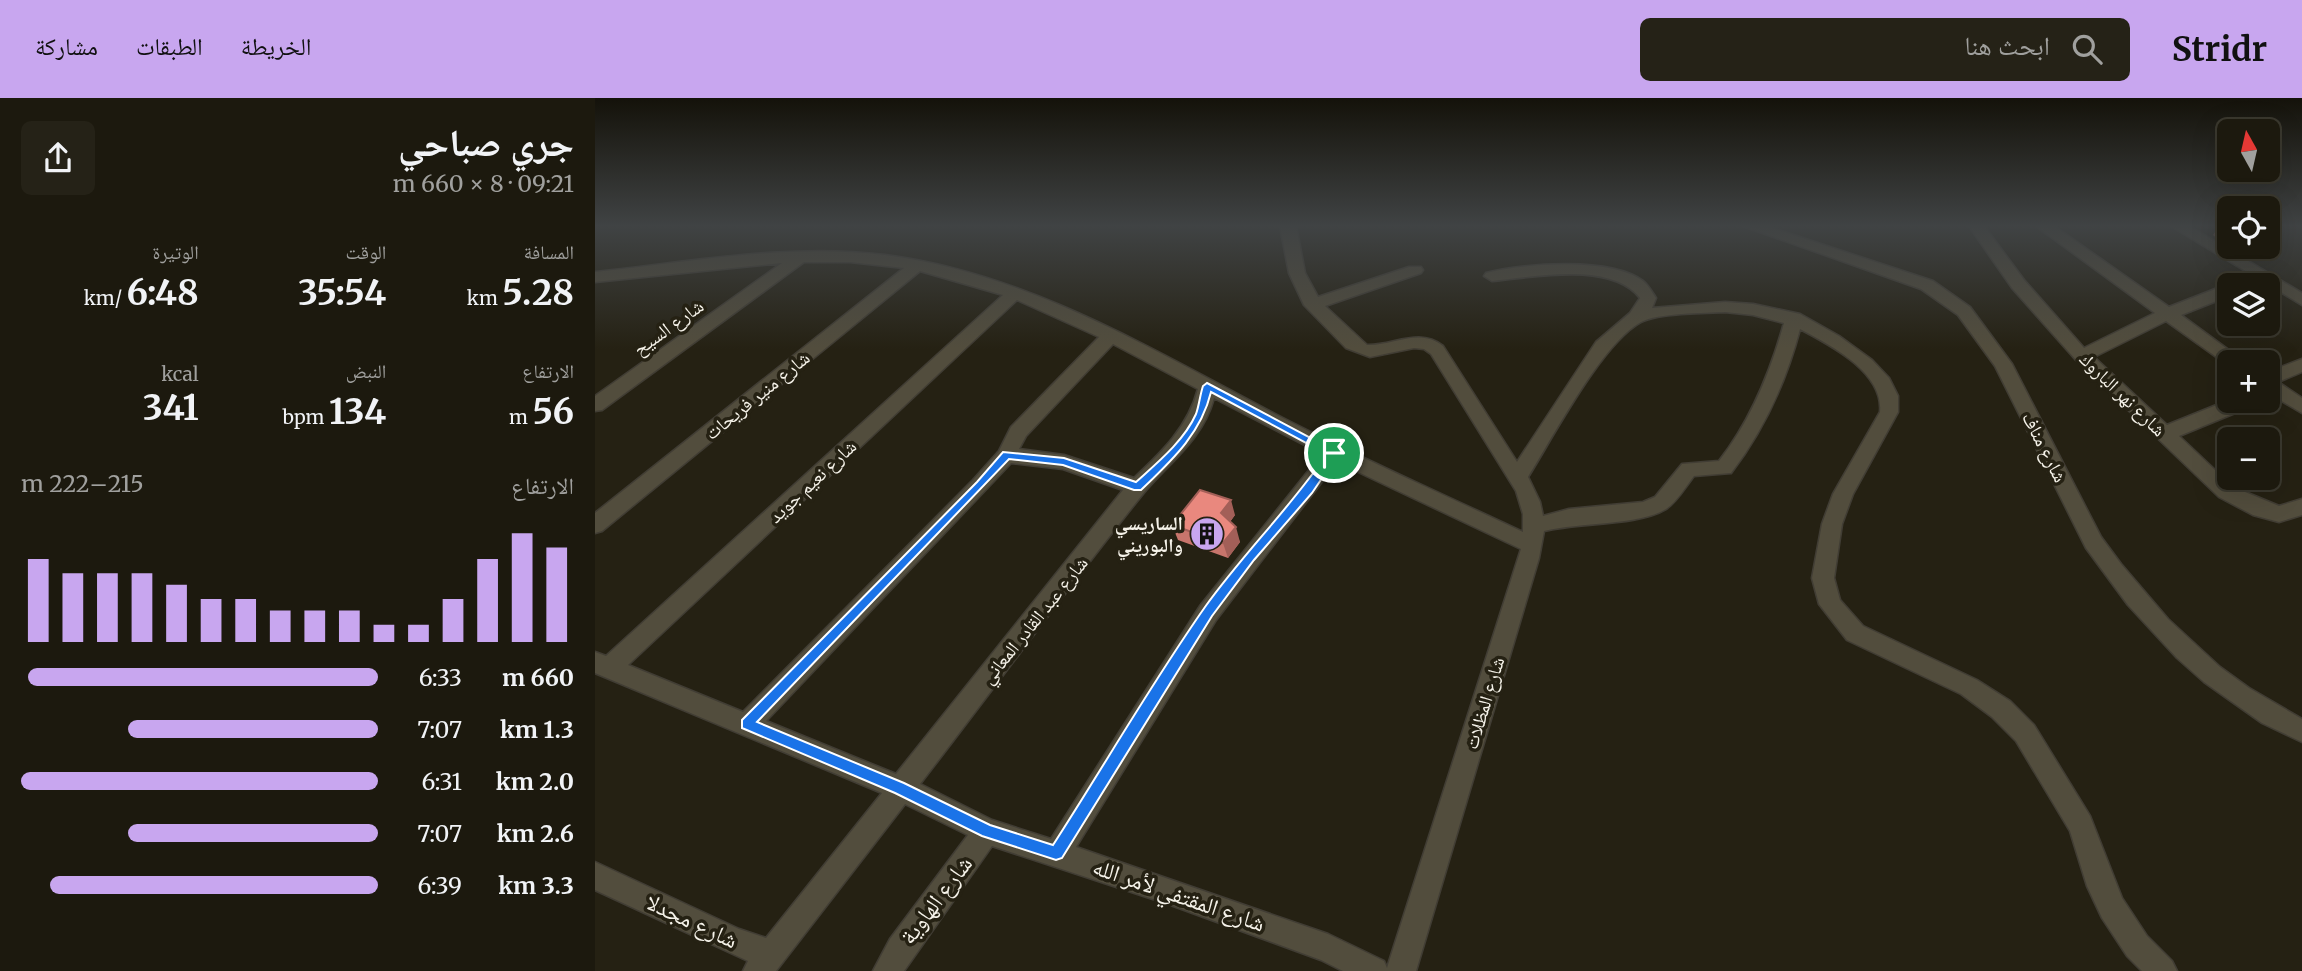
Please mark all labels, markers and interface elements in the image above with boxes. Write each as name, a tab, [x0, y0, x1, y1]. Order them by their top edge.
search box	[1640, 18, 2130, 81]
text: ابحث هنا	[1964, 29, 2050, 62]
text: Stridr	[2172, 29, 2267, 70]
icon: search	[2068, 30, 2106, 68]
text: مشاركة	[35, 31, 98, 62]
text: الطبقات	[136, 31, 203, 62]
text: الخريطة	[241, 31, 311, 62]
text: جري صباحي	[398, 119, 574, 166]
north arrow	[2217, 119, 2280, 182]
map controls	[2217, 119, 2280, 490]
button: share	[21, 121, 95, 195]
text: 09:21 · 8 × 660 m	[393, 169, 574, 198]
button: locate	[2217, 196, 2280, 259]
text: الوتيرة	[152, 240, 199, 264]
text: الوقت	[345, 240, 386, 264]
text: المسافة	[524, 240, 574, 264]
text: 6:48	[127, 271, 199, 315]
text: 35:54	[298, 271, 386, 315]
text: 5.28	[502, 271, 574, 315]
button: layers	[2217, 273, 2280, 336]
text: /km	[84, 286, 127, 310]
text: km	[467, 286, 502, 310]
street label: شارع السيح	[628, 293, 709, 361]
street label: شارع منير فريحات	[700, 345, 814, 445]
street label: شارع نهر الباروك	[2075, 347, 2171, 441]
button: +	[2217, 350, 2280, 413]
text: النبض	[346, 359, 386, 383]
text: الارتفاع	[522, 359, 574, 383]
text: kcal	[161, 362, 199, 386]
text: 341	[143, 386, 199, 430]
text: 134	[329, 390, 386, 434]
text: 56	[532, 390, 574, 434]
text: bpm	[283, 405, 329, 429]
text: m	[509, 405, 532, 429]
street label: شارع مناف	[2017, 408, 2073, 486]
pin	[1304, 423, 1364, 483]
button: −	[2217, 427, 2280, 490]
street label: شارع نعيم جويد	[763, 434, 862, 529]
icon: arrive	[1315, 434, 1353, 472]
text: 215–222 m	[21, 469, 144, 498]
text: الارتفاع	[511, 471, 574, 500]
place label: الساريسي والبوريني	[1115, 511, 1183, 561]
building icon: الساريسي والبوريني	[1188, 515, 1226, 553]
street label: شارع عبد القادر المعاني	[975, 551, 1096, 691]
street label: شارع المظلات	[1459, 654, 1509, 752]
text: 6:33	[419, 663, 462, 692]
text: 660 m	[502, 663, 574, 692]
text: 7:07	[417, 715, 462, 744]
text: 1.3 km	[500, 715, 574, 744]
text: 6:31	[421, 767, 462, 796]
text: 2.0 km	[496, 767, 574, 796]
text: 7:07	[417, 819, 462, 848]
text: 2.6 km	[497, 819, 574, 848]
street label: شارع الهاوية	[893, 850, 979, 950]
street label: شارع المقتفي لأمر الله	[1088, 852, 1269, 942]
text: 6:39	[418, 871, 462, 900]
text: 3.3 km	[498, 871, 574, 900]
street label: شارع مجدلا	[641, 887, 743, 955]

